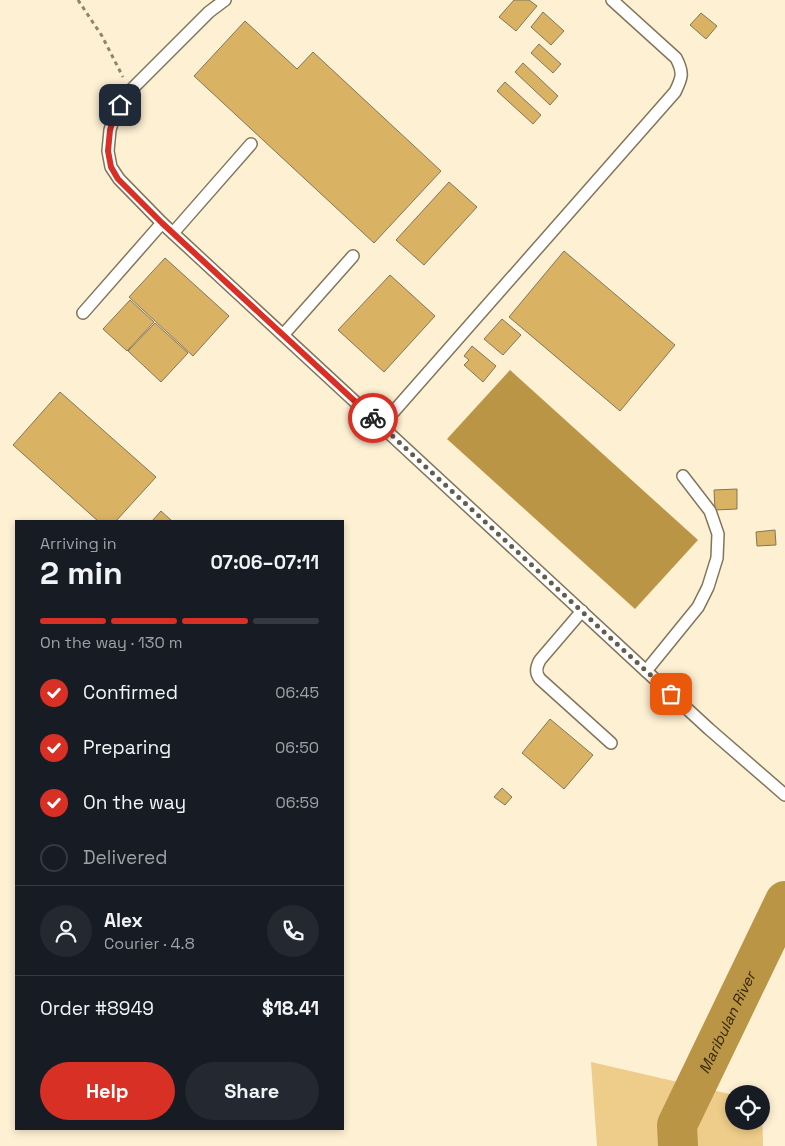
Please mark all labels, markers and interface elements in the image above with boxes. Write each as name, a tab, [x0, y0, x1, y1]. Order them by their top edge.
pin	[99, 84, 141, 126]
icon: home	[106, 91, 134, 119]
courier	[348, 393, 398, 443]
icon: bike	[359, 404, 387, 432]
text: Arriving in	[40, 533, 117, 554]
text: 07:06–07:11	[210, 550, 319, 575]
text: 2 min	[40, 553, 123, 593]
text: On the way · 130 m	[40, 632, 183, 653]
pin	[650, 673, 692, 715]
icon: check	[40, 679, 68, 707]
text: Confirmed	[83, 680, 178, 705]
icon: bag	[657, 680, 685, 708]
text: 06:45	[275, 682, 319, 703]
icon: check	[40, 734, 68, 762]
text: Preparing	[83, 735, 171, 760]
text: 06:50	[275, 737, 319, 758]
icon: check	[40, 789, 68, 817]
text: On the way	[83, 790, 186, 815]
text: 06:59	[276, 792, 319, 813]
text: Delivered	[83, 845, 168, 870]
button: person	[40, 905, 92, 957]
button: phone	[267, 905, 319, 957]
text: Alex	[104, 908, 143, 933]
text: Courier · 4.8	[104, 933, 195, 954]
water label: Maribulan River	[694, 967, 760, 1076]
text: Order #8949	[40, 996, 154, 1021]
text: $18.41	[262, 996, 319, 1021]
button: Help	[40, 1062, 175, 1120]
button: Share	[185, 1062, 319, 1120]
map controls	[725, 1085, 770, 1130]
button: locate	[725, 1085, 770, 1130]

